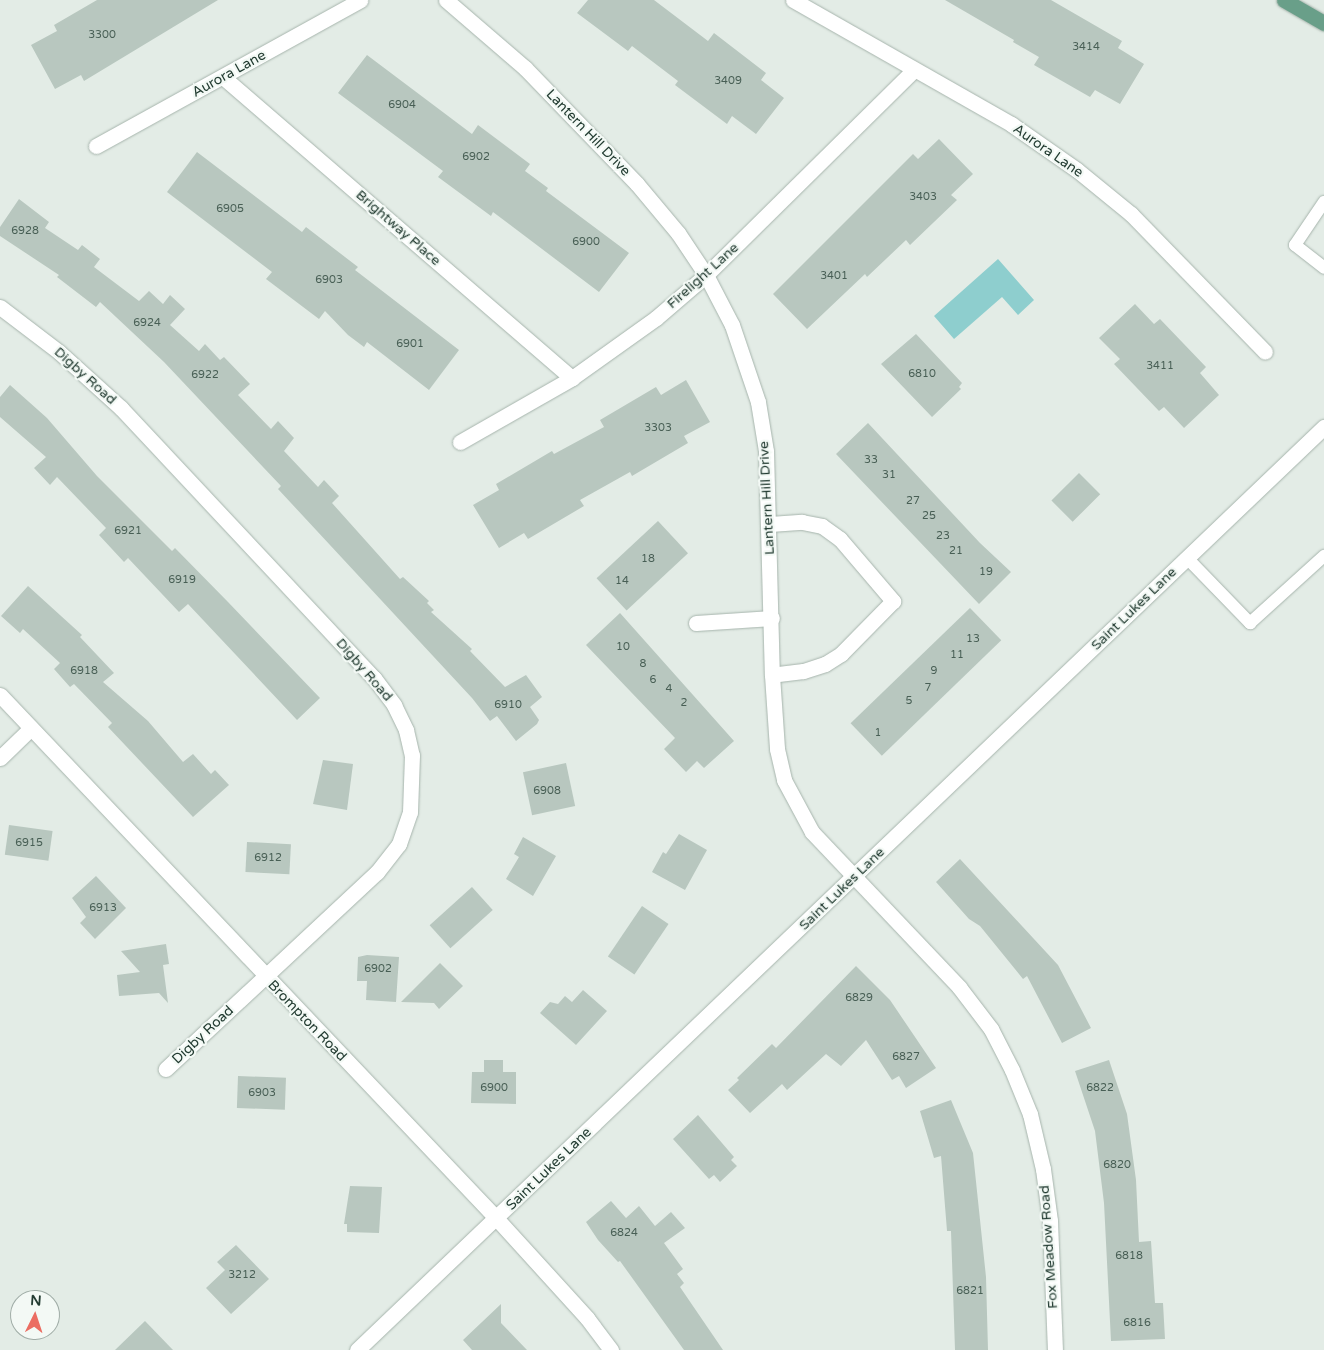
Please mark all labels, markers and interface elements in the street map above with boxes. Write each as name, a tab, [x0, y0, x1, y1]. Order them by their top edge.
house number: 3300	[88, 28, 116, 42]
house number: 3414	[1072, 40, 1100, 54]
street label: Aurora Lane	[189, 47, 269, 101]
house number: 3409	[714, 74, 742, 88]
street label: Lantern Hill Drive	[542, 86, 634, 180]
house number: 6904	[388, 98, 416, 112]
street label: Aurora Lane	[1010, 121, 1086, 181]
house number: 6902	[462, 150, 490, 164]
street label: Brightway Place	[352, 187, 444, 269]
house number: 3403	[909, 190, 937, 204]
house number: 6905	[216, 202, 244, 216]
house number: 6928	[11, 224, 39, 238]
house number: 6900	[572, 235, 600, 249]
street label: Firelight Lane	[664, 239, 742, 313]
house number: 3401	[820, 269, 848, 283]
house number: 6903	[315, 273, 343, 287]
house number: 6924	[133, 316, 161, 330]
house number: 6901	[396, 337, 424, 351]
street label: Digby Road	[50, 344, 120, 408]
house number: 3411	[1146, 359, 1174, 373]
house number: 6810	[908, 367, 936, 381]
house number: 6922	[191, 368, 219, 382]
house number: 3303	[644, 421, 672, 435]
street label: Lantern Hill Drive	[756, 441, 778, 555]
house number: 33	[864, 453, 878, 467]
house number: 31	[882, 468, 896, 482]
house number: 27	[906, 494, 920, 508]
house number: 25	[922, 509, 936, 523]
house number: 6921	[114, 524, 142, 538]
house number: 23	[936, 529, 950, 543]
house number: 21	[949, 544, 963, 558]
house number: 18	[641, 552, 655, 566]
street label: Saint Lukes Lane	[1088, 564, 1180, 654]
house number: 19	[979, 565, 993, 579]
house number: 6919	[168, 573, 196, 587]
house number: 14	[615, 574, 629, 588]
house number: 13	[966, 632, 980, 646]
street label: Digby Road	[332, 635, 396, 705]
house number: 10	[616, 640, 630, 654]
house number: 11	[950, 648, 964, 662]
house number: 8	[640, 657, 646, 671]
house number: 6918	[70, 664, 98, 678]
house number: 9	[931, 664, 937, 678]
house number: 6	[650, 673, 656, 687]
house number: 7	[925, 681, 931, 695]
house number: 4	[666, 682, 672, 696]
house number: 5	[906, 694, 912, 708]
house number: 2	[681, 696, 687, 710]
house number: 6910	[494, 698, 522, 712]
house number: 1	[875, 726, 881, 740]
house number: 6908	[533, 784, 561, 798]
house number: 6915	[15, 836, 43, 850]
street label: Saint Lukes Lane	[796, 844, 888, 934]
house number: 6912	[254, 851, 282, 865]
house number: 6913	[89, 901, 117, 915]
house number: 6902	[364, 962, 392, 976]
street label: Brompton Road	[264, 977, 350, 1065]
house number: 6829	[845, 991, 873, 1005]
street label: Digby Road	[169, 1002, 237, 1068]
house number: 6827	[892, 1050, 920, 1064]
house number: 6900	[480, 1081, 508, 1095]
house number: 6822	[1086, 1081, 1114, 1095]
house number: 6903	[248, 1086, 276, 1100]
street label: Saint Lukes Lane	[503, 1124, 595, 1214]
house number: 6820	[1103, 1158, 1131, 1172]
street label: Fox Meadow Road	[1036, 1185, 1062, 1309]
house number: 6824	[610, 1226, 638, 1240]
house number: 6818	[1115, 1249, 1143, 1263]
house number: 3212	[228, 1268, 256, 1282]
house number: 6821	[956, 1284, 984, 1298]
north arrow	[10, 1290, 60, 1340]
text: N	[30, 1292, 42, 1309]
house number: 6816	[1123, 1316, 1151, 1330]

